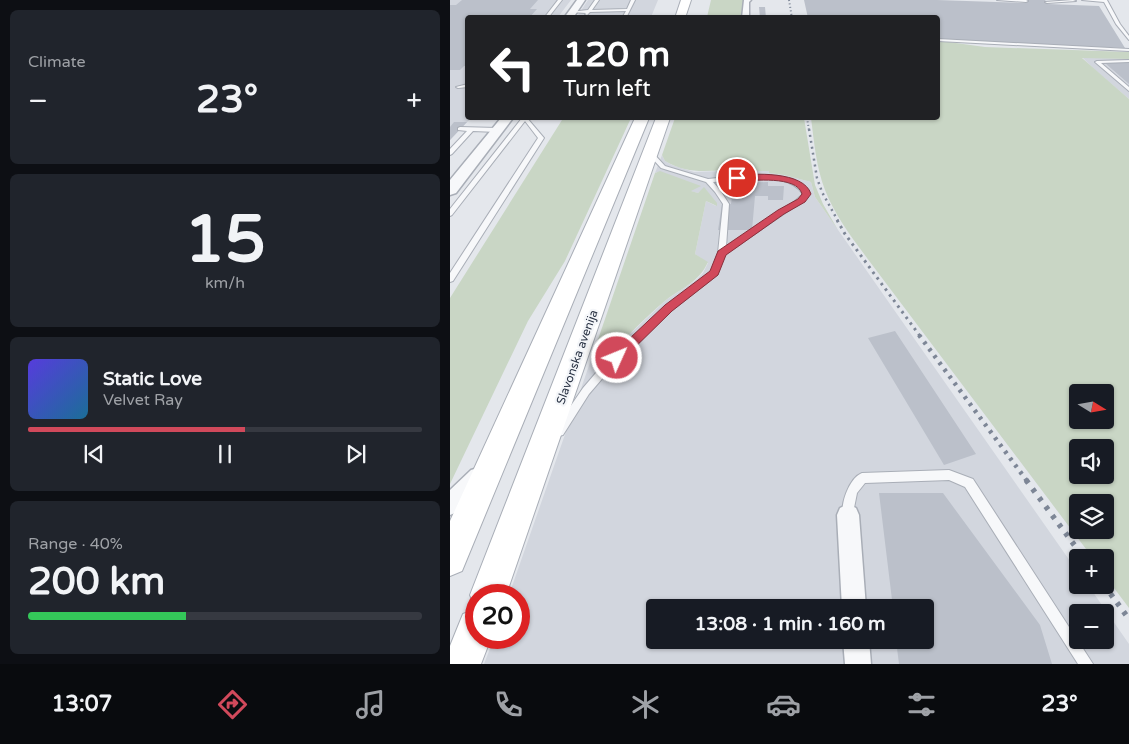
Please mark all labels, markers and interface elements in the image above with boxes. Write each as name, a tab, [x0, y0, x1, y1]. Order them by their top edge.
text: 120 m	[563, 34, 670, 76]
icon: left	[480, 35, 545, 100]
text: Climate	[28, 52, 86, 72]
text: Turn left	[563, 76, 651, 102]
text: 23°	[196, 77, 258, 123]
text: −	[28, 84, 48, 118]
text: +	[406, 84, 422, 118]
pin	[716, 157, 758, 199]
icon: arrive	[723, 164, 751, 192]
text: 15	[184, 201, 266, 280]
text: km/h	[205, 273, 245, 293]
street label: Slavonska avenija	[553, 308, 601, 406]
position arrow	[590, 331, 642, 383]
text: Static Love	[103, 368, 202, 390]
north arrow	[1069, 384, 1114, 429]
map controls	[1069, 384, 1114, 649]
text: Velvet Ray	[103, 390, 183, 410]
button: sound	[1069, 439, 1114, 484]
icon: previous	[80, 440, 108, 468]
icon: pause	[211, 440, 239, 468]
icon: next	[342, 440, 370, 468]
button: layers	[1069, 494, 1114, 539]
text: Range · 40%	[28, 534, 123, 554]
button: +	[1069, 549, 1114, 594]
text: 200 km	[28, 559, 165, 605]
speed limit sign: 20	[465, 584, 530, 649]
button: −	[1069, 604, 1114, 649]
text: 13:08 · 1 min · 160 m	[694, 613, 886, 635]
icon: directions	[215, 687, 250, 722]
icon: music	[353, 687, 388, 722]
icon: phone	[491, 687, 526, 722]
icon: climate	[628, 687, 663, 722]
icon: car	[766, 687, 801, 722]
icon: filters	[904, 687, 939, 722]
text: 13:07	[51, 691, 112, 717]
text: 23°	[1042, 691, 1078, 717]

